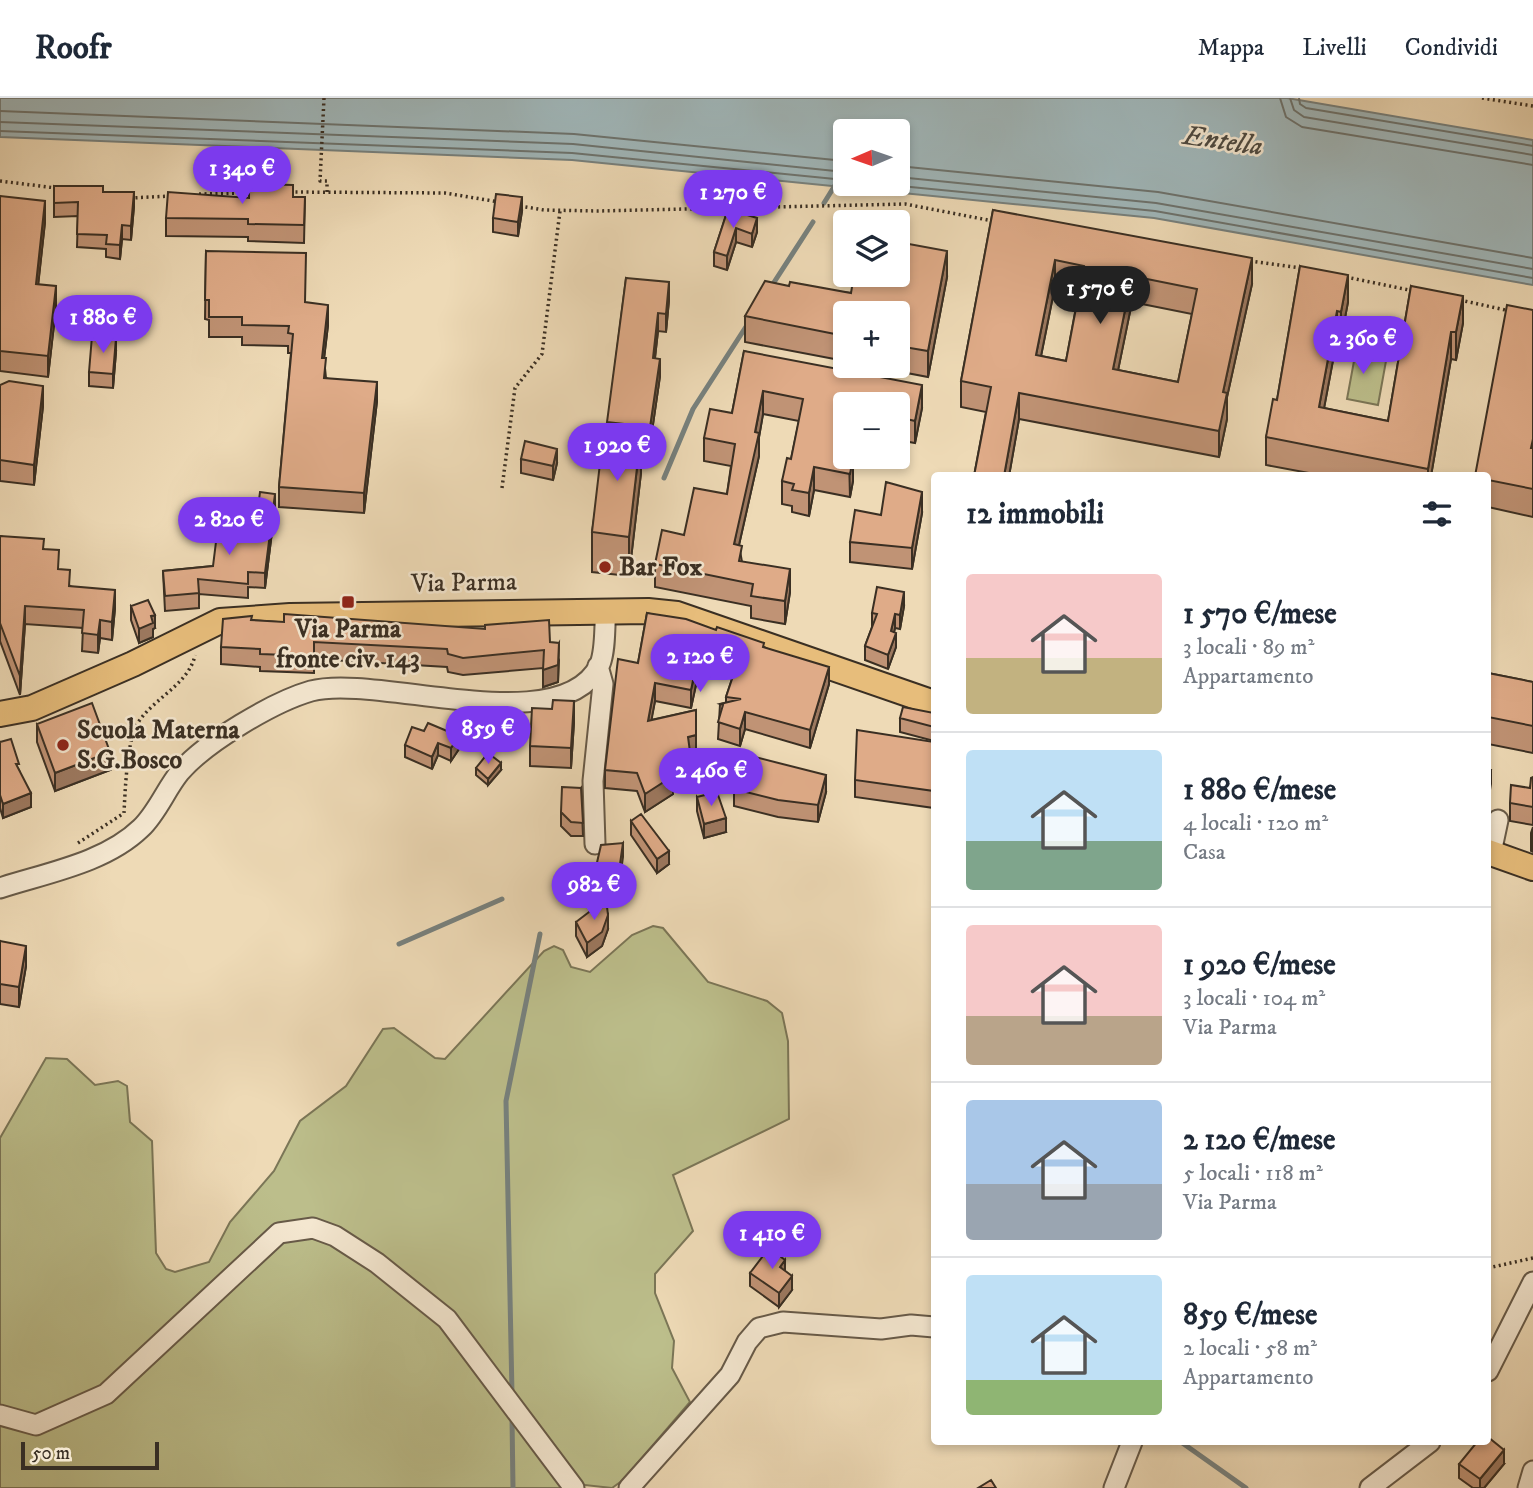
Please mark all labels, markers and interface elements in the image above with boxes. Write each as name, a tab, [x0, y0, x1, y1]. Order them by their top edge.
text: Roofr	[35, 28, 112, 69]
text: Mappa	[1198, 33, 1264, 63]
text: Livelli	[1302, 33, 1367, 63]
text: Condividi	[1405, 33, 1498, 63]
water label: Entella	[1179, 118, 1265, 164]
north arrow	[833, 119, 910, 196]
map controls	[833, 119, 910, 469]
pin: 1 340 €	[177, 146, 307, 206]
text: 1 340 €	[209, 154, 275, 183]
pin: 1 270 €	[668, 170, 798, 230]
text: 1 270 €	[699, 178, 767, 207]
button: layers	[833, 210, 910, 287]
pin: 1 570 €	[1035, 266, 1165, 326]
text: 1 570 €	[1066, 274, 1134, 303]
pin: 1 880 €	[38, 296, 168, 355]
button: +	[833, 301, 910, 378]
text: 1 880 €	[69, 303, 137, 332]
pin: 2 360 €	[1298, 316, 1428, 376]
text: 2 360 €	[1329, 324, 1397, 353]
button: −	[833, 392, 910, 469]
pin: 1 920 €	[552, 424, 682, 483]
text: 1 920 €	[584, 431, 650, 460]
icon: filters	[1418, 495, 1456, 533]
text: 12 immobili	[966, 496, 1104, 533]
pin: 2 820 €	[164, 498, 294, 557]
text: 2 820 €	[194, 505, 264, 534]
place label: Bar Fox	[619, 551, 702, 584]
marker: Bar Fox	[597, 559, 613, 575]
street label: Via Parma	[410, 566, 517, 600]
marker: Via Parma fronte civ. 143	[340, 594, 356, 610]
text: 1 570 €/mese	[1183, 596, 1337, 633]
icon: home	[1022, 602, 1106, 686]
place label: Via Parma fronte civ. 143	[275, 613, 420, 676]
text: 3 locali · 89 m²	[1183, 633, 1314, 662]
pin: 2 120 €	[635, 634, 765, 694]
text: 2 120 €	[667, 642, 733, 671]
text: Appartamento	[1183, 662, 1313, 691]
pin: 859 €	[439, 706, 537, 766]
place label: Scuola Materna S.G.Bosco	[77, 714, 241, 777]
text: 859 €	[462, 714, 514, 743]
marker: Scuola Materna S.G.Bosco	[55, 737, 71, 753]
pin: 2 460 €	[646, 748, 776, 808]
text: 2 460 €	[675, 756, 747, 785]
text: 1 880 €/mese	[1183, 772, 1336, 809]
icon: home	[1022, 778, 1106, 862]
text: 4 locali · 120 m²	[1183, 809, 1328, 838]
text: Casa	[1183, 838, 1226, 867]
pin: 982 €	[545, 862, 643, 922]
text: 982 €	[568, 870, 620, 899]
text: 1 920 €/mese	[1183, 947, 1336, 984]
icon: home	[1022, 953, 1106, 1037]
text: 3 locali · 104 m²	[1183, 984, 1325, 1013]
text: Via Parma	[1183, 1013, 1277, 1042]
text: 2 120 €/mese	[1183, 1122, 1336, 1159]
icon: home	[1022, 1128, 1106, 1212]
text: 5 locali · 118 m²	[1183, 1159, 1323, 1188]
text: Via Parma	[1183, 1188, 1277, 1217]
pin: 1 410 €	[707, 1212, 837, 1271]
text: 1 410 €	[739, 1219, 805, 1248]
text: 859 €/mese	[1183, 1297, 1317, 1334]
icon: home	[1022, 1303, 1106, 1387]
text: 2 locali · 58 m²	[1183, 1334, 1317, 1363]
text: Appartamento	[1183, 1363, 1313, 1392]
scale bar	[21, 1439, 159, 1471]
text: 50 m	[32, 1442, 70, 1465]

